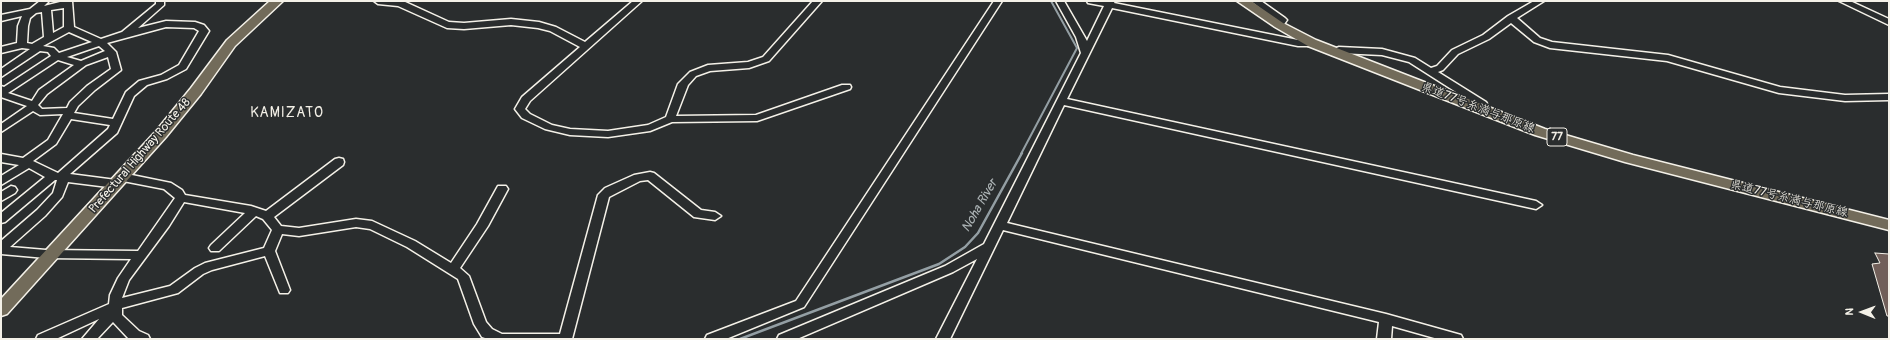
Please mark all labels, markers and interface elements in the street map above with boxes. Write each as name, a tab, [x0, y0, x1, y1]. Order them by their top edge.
street label: 県道77号糸満与那原線	[1419, 80, 1537, 136]
street label: Prefectural Highway Route 48	[86, 96, 194, 216]
district label: KAMIZATO	[250, 105, 324, 121]
road number: 77	[1547, 128, 1567, 146]
water label: Noha River	[959, 177, 1001, 235]
street label: 県道77号糸満与那原線	[1729, 177, 1849, 221]
north arrow	[1842, 292, 1882, 332]
text: N	[1843, 308, 1856, 316]

